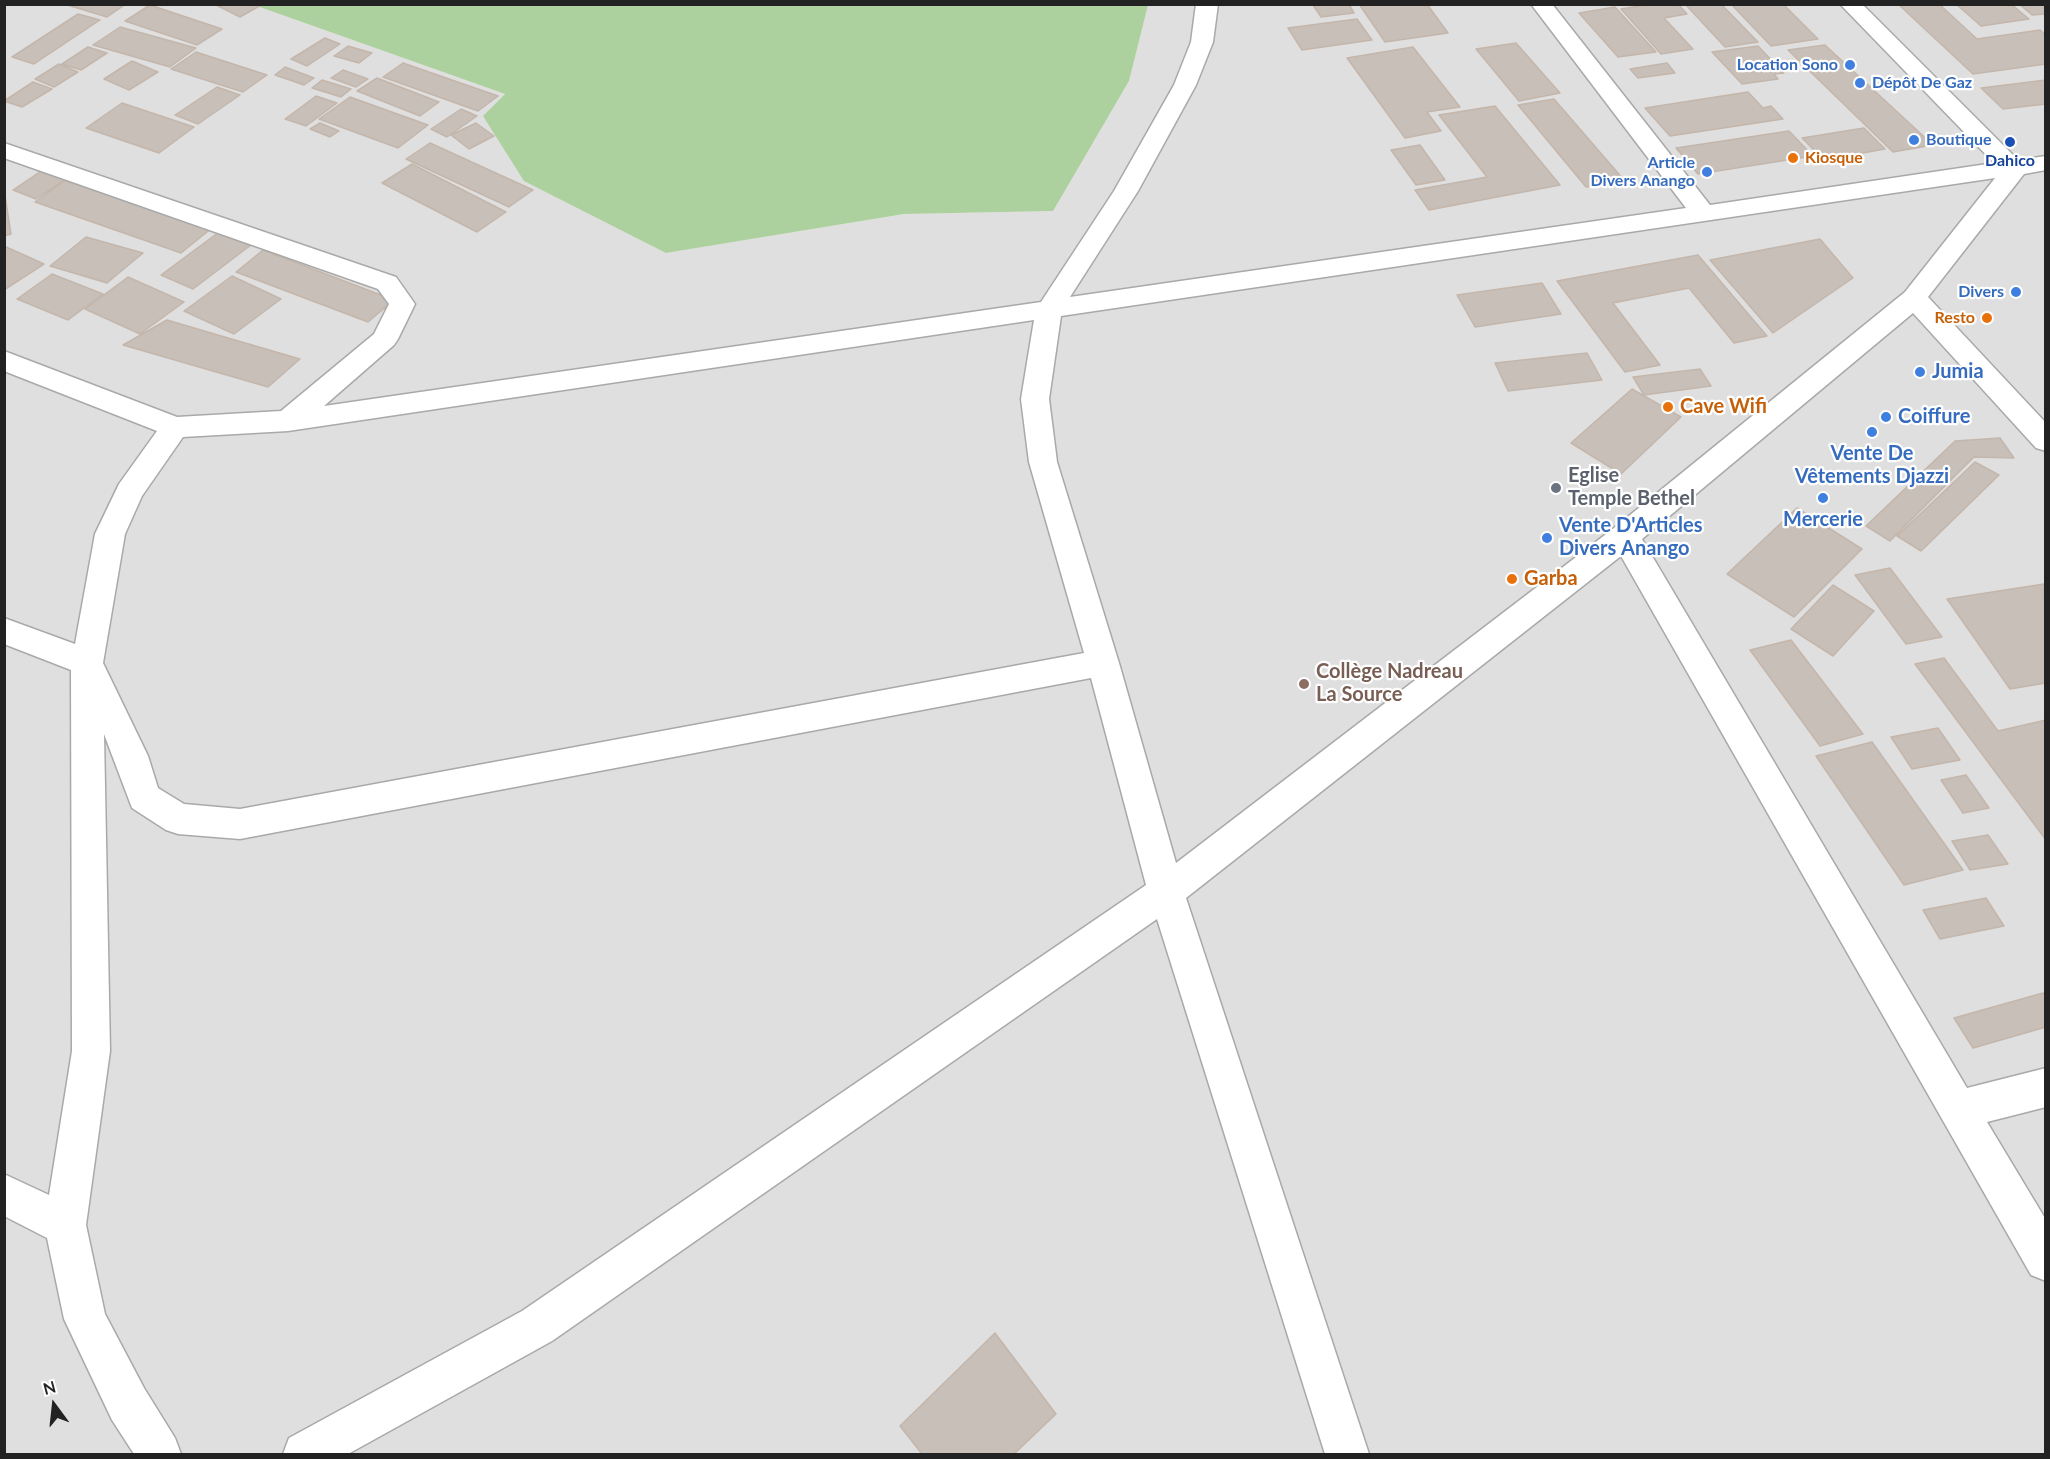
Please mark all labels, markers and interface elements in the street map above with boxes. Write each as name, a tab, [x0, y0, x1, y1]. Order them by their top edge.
place label: Location Sono	[1737, 55, 1838, 75]
marker: Location Sono	[1843, 58, 1857, 72]
place label: Dépôt De Gaz	[1872, 73, 1972, 93]
marker: Dépôt De Gaz	[1853, 76, 1867, 90]
place label: Boutique	[1926, 130, 1992, 150]
marker: Boutique	[1907, 133, 1921, 147]
marker: Dahico	[2003, 135, 2017, 149]
place label: Kiosque	[1805, 148, 1863, 168]
marker: Kiosque	[1786, 151, 1800, 165]
place label: Dahico	[1985, 151, 2035, 171]
place label: Article Divers Anango	[1591, 153, 1695, 191]
marker: Article Divers Anango	[1700, 165, 1714, 179]
place label: Divers	[1958, 282, 2004, 302]
marker: Divers	[2009, 285, 2023, 299]
place label: Resto	[1935, 308, 1975, 328]
marker: Resto	[1980, 311, 1994, 325]
place label: Jumia	[1932, 360, 1984, 384]
marker: Jumia	[1913, 365, 1927, 379]
place label: Cave Wifi	[1680, 395, 1767, 419]
marker: Cave Wifi	[1661, 400, 1675, 414]
place label: Coiffure	[1898, 405, 1970, 429]
marker: Coiffure	[1879, 410, 1893, 424]
marker: Vente De Vêtements Djazzi	[1865, 425, 1879, 439]
place label: Vente De Vêtements Djazzi	[1795, 442, 1949, 489]
place label: Eglise Temple Bethel	[1568, 464, 1695, 511]
marker: Eglise Temple Bethel	[1549, 481, 1563, 495]
marker: Mercerie	[1816, 491, 1830, 505]
place label: Mercerie	[1783, 508, 1863, 532]
place label: Vente D'Articles Divers Anango	[1559, 514, 1703, 561]
marker: Vente D'Articles Divers Anango	[1540, 531, 1554, 545]
place label: Garba	[1524, 567, 1578, 591]
marker: Garba	[1505, 572, 1519, 586]
place label: Collège Nadreau La Source	[1316, 660, 1463, 707]
marker: Collège Nadreau La Source	[1297, 677, 1311, 691]
north arrow	[24, 1375, 84, 1435]
text: N	[41, 1376, 58, 1398]

